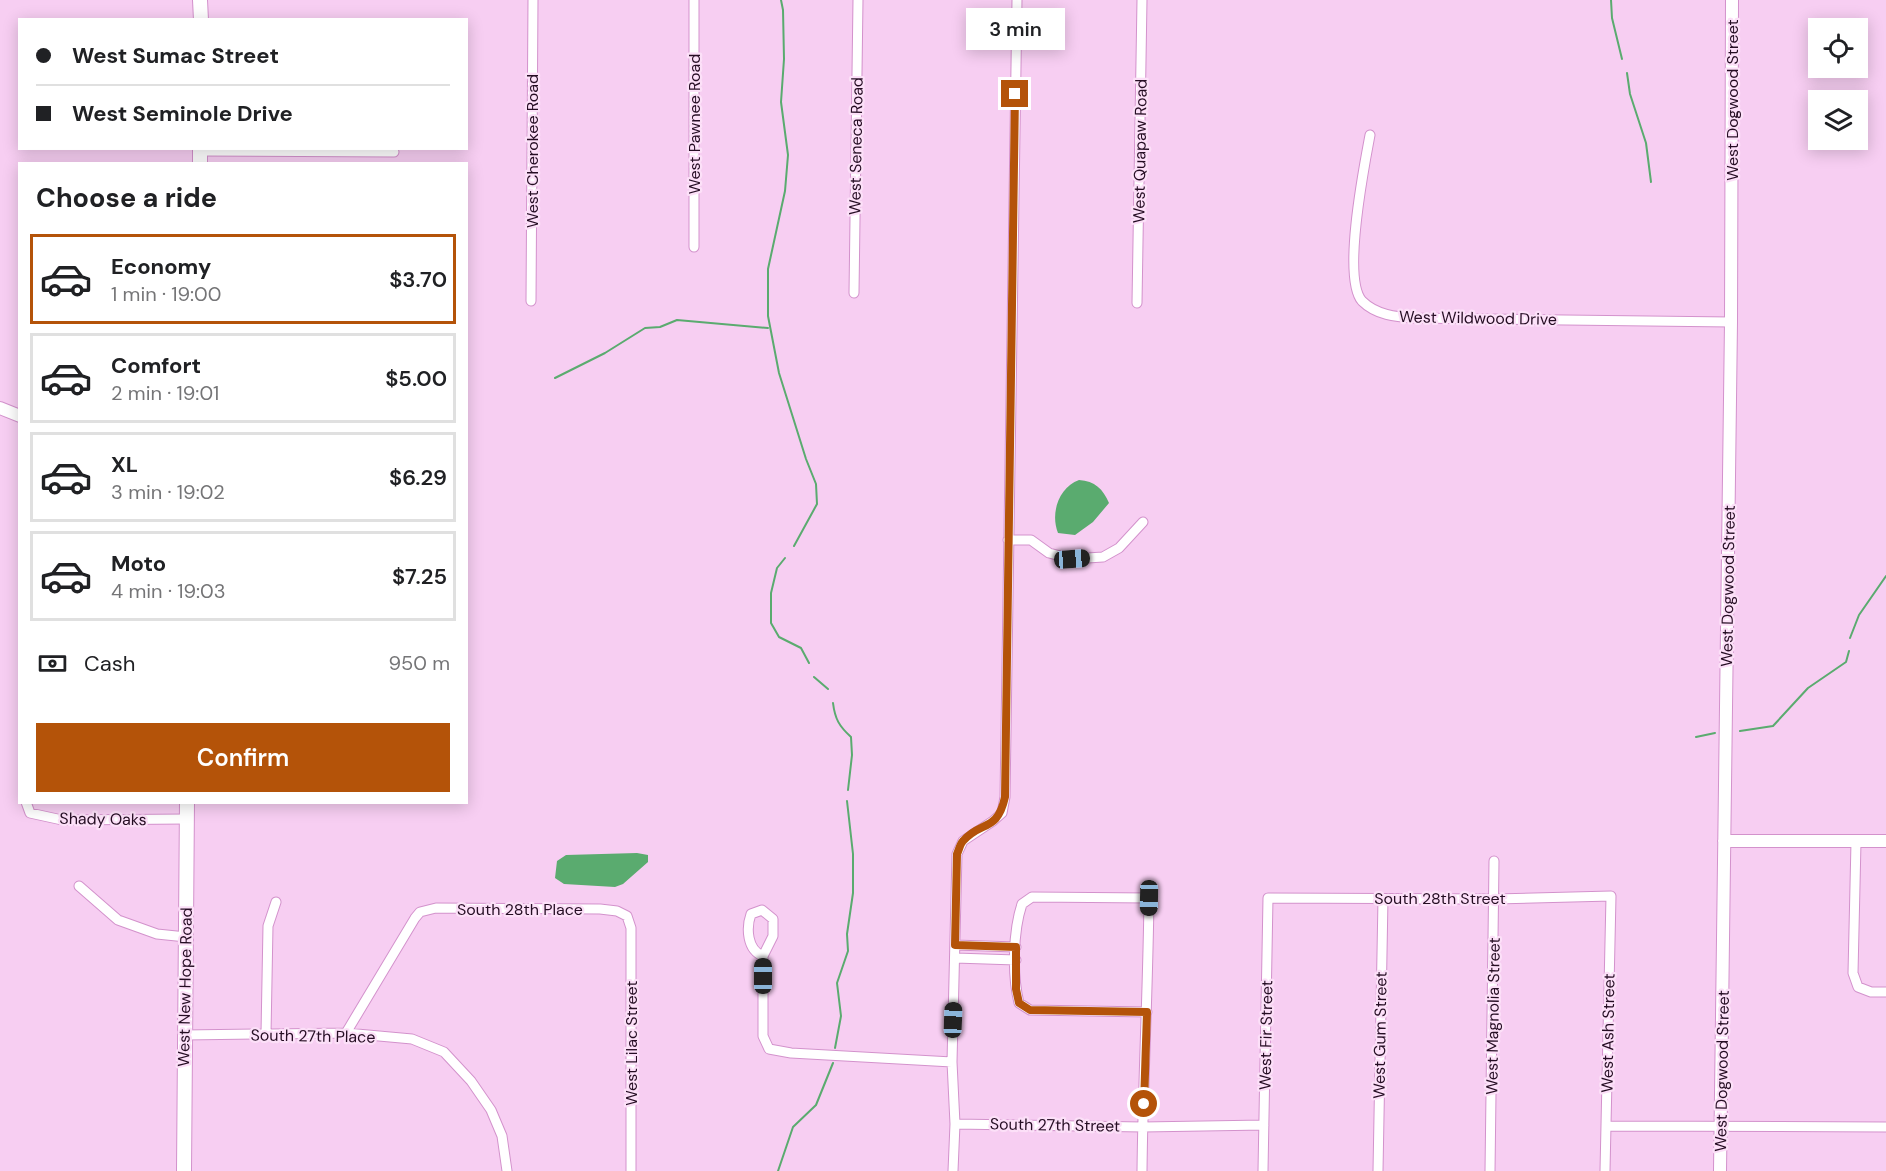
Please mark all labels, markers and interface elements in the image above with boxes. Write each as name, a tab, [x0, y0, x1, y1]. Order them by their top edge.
callout: 3 min	[966, 7, 1064, 49]
text: 3 min	[989, 16, 1042, 42]
map controls	[1808, 18, 1868, 150]
button: locate	[1808, 18, 1868, 78]
street label: West Dogwood Street	[1722, 19, 1743, 181]
text: West Sumac Street	[72, 41, 279, 70]
street label: West Pawnee Road	[684, 54, 705, 194]
street label: West Cherokee Road	[522, 74, 543, 228]
street label: West Seneca Road	[844, 77, 868, 215]
street label: West Quapaw Road	[1128, 79, 1152, 223]
route end	[1001, 80, 1028, 107]
button: layers	[1808, 90, 1868, 150]
text: West Seminole Drive	[72, 99, 293, 128]
text: Choose a ride	[36, 180, 217, 215]
icon: car	[39, 252, 93, 306]
text: Economy	[111, 252, 211, 281]
text: $3.70	[389, 265, 447, 294]
text: 1 min · 19:00	[111, 281, 221, 307]
street label: West Wildwood Drive	[1399, 306, 1557, 330]
icon: car	[39, 351, 93, 405]
text: Comfort	[111, 351, 201, 380]
text: $5.00	[385, 364, 447, 393]
text: 2 min · 19:01	[111, 380, 219, 406]
icon: car	[39, 450, 93, 504]
text: XL	[111, 450, 138, 479]
text: $6.29	[389, 463, 447, 492]
text: 3 min · 19:02	[111, 479, 225, 505]
street label: West Dogwood Street	[1716, 505, 1740, 667]
icon: car	[39, 549, 93, 603]
text: Moto	[111, 549, 166, 578]
car	[1053, 549, 1091, 569]
text: $7.25	[392, 562, 447, 591]
text: 4 min · 19:03	[111, 578, 226, 604]
icon: cash	[36, 647, 69, 680]
text: Cash	[84, 649, 135, 678]
text: 950 m	[388, 650, 450, 676]
button: Confirm	[36, 723, 450, 792]
street label: Shady Oaks	[59, 808, 147, 830]
car	[1140, 880, 1158, 916]
street label: South 28th Street	[1374, 888, 1506, 909]
street label: South 28th Place	[457, 899, 583, 920]
street label: West New Hope Road	[173, 907, 197, 1067]
street label: West Magnolia Street	[1481, 937, 1505, 1095]
car	[754, 958, 772, 994]
street label: West Gum Street	[1368, 971, 1392, 1099]
street label: West Ash Street	[1596, 973, 1620, 1093]
street label: West Lilac Street	[621, 980, 642, 1106]
street label: West Fir Street	[1255, 980, 1277, 1090]
street label: West Dogwood Street	[1710, 990, 1734, 1152]
car	[943, 1002, 963, 1038]
street label: South 27th Place	[250, 1024, 376, 1048]
route start	[1130, 1090, 1157, 1117]
street label: South 27th Street	[990, 1113, 1120, 1137]

